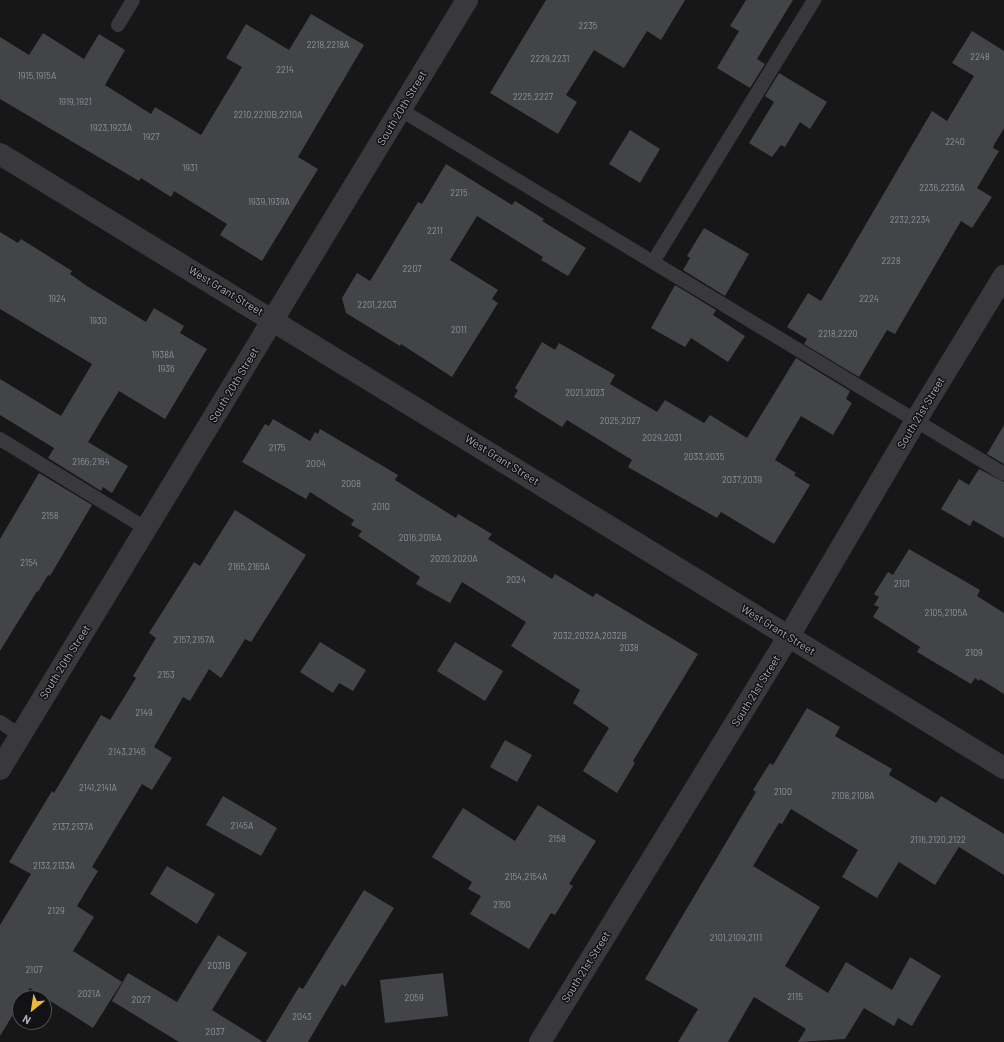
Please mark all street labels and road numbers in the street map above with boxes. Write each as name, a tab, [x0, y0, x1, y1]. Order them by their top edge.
street label: South 20th Street	[375, 68, 429, 148]
street label: West Grant Street	[186, 263, 266, 319]
street label: South 20th Street	[207, 345, 261, 425]
street label: South 21st Street	[894, 375, 948, 451]
street label: West Grant Street	[463, 432, 541, 488]
street label: West Grant Street	[739, 602, 817, 658]
street label: South 20th Street	[37, 623, 93, 701]
street label: South 21st Street	[729, 653, 783, 729]
street label: South 21st Street	[559, 929, 613, 1005]

